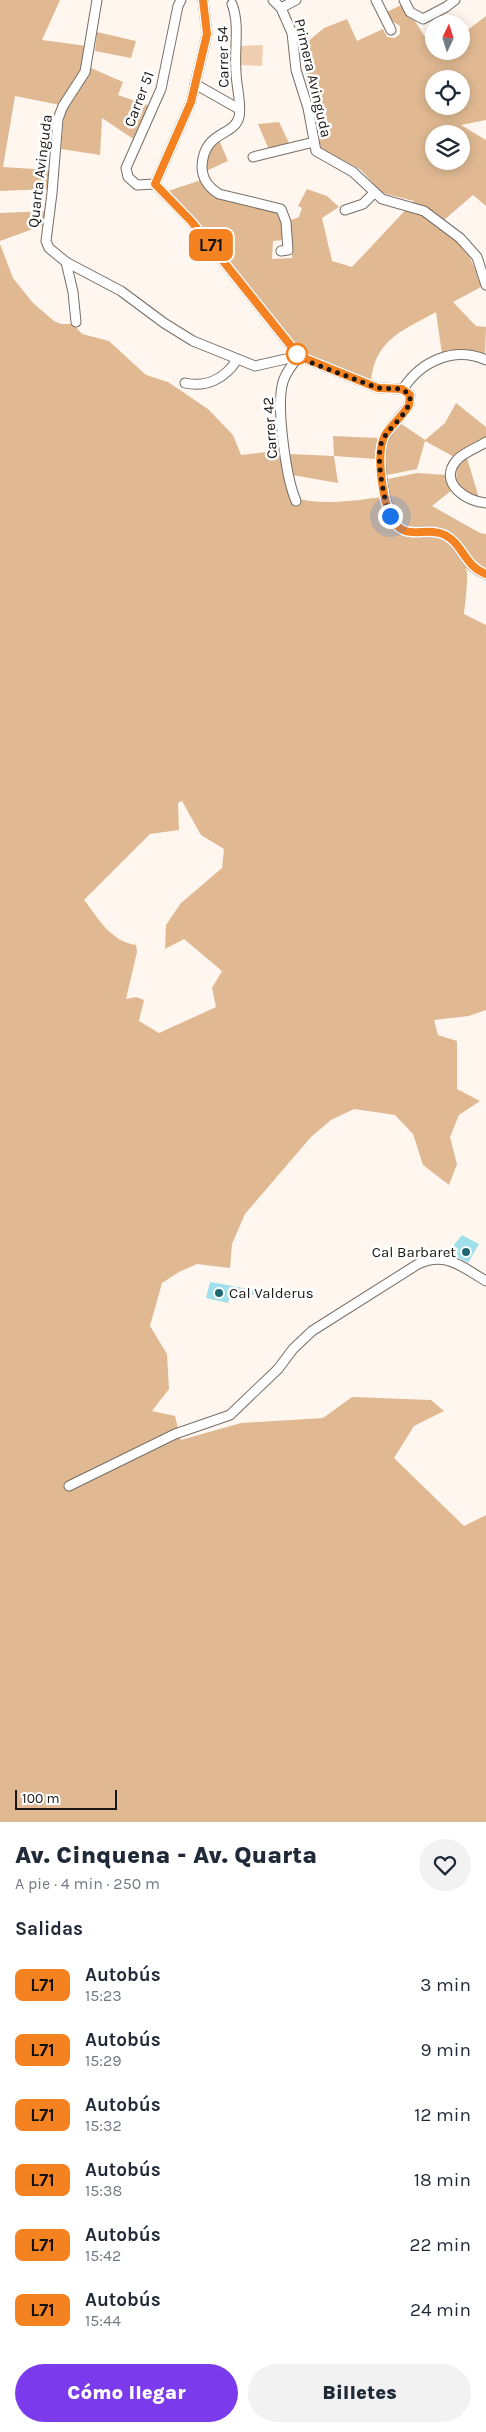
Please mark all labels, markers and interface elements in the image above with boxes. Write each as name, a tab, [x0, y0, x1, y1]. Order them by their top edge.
north arrow	[425, 15, 470, 60]
map controls	[425, 15, 470, 170]
street label: Primera Avinguda	[291, 17, 335, 139]
street label: Carrer 54	[213, 25, 233, 88]
street label: Carrer 51	[120, 69, 158, 129]
button: locate	[425, 70, 470, 115]
street label: Quarta Avinguda	[24, 113, 56, 229]
button: layers	[425, 125, 470, 170]
line badge: L71	[182, 229, 240, 261]
text: L71	[199, 234, 223, 256]
unlabelled marker	[286, 343, 308, 365]
street label: Carrer 42	[259, 396, 281, 460]
your location	[378, 504, 403, 529]
place label: Cal Barbaret	[372, 1243, 456, 1261]
marker: Cal Barbaret	[460, 1246, 472, 1258]
place label: Cal Valderus	[229, 1284, 314, 1302]
marker: Cal Valderus	[213, 1287, 225, 1299]
scale bar	[15, 1787, 118, 1810]
text: 100 m	[22, 1790, 60, 1807]
button: heart	[419, 1839, 471, 1891]
text: Av. Cinquena - Av. Quarta	[15, 1841, 317, 1869]
text: A pie · 4 min · 250 m	[15, 1874, 160, 1893]
text: Salidas	[15, 1918, 83, 1940]
text: Autobús	[85, 1964, 161, 1986]
text: L71	[30, 1974, 55, 1996]
text: 3 min	[420, 1974, 471, 1996]
text: 15:23	[85, 1986, 122, 2005]
text: Autobús	[85, 2029, 161, 2051]
text: L71	[30, 2039, 55, 2061]
text: 9 min	[421, 2039, 471, 2061]
text: 15:29	[85, 2051, 122, 2070]
text: Autobús	[85, 2094, 161, 2116]
text: L71	[30, 2104, 55, 2126]
text: 12 min	[414, 2104, 471, 2126]
text: 15:32	[85, 2116, 122, 2135]
text: Autobús	[85, 2159, 161, 2181]
text: L71	[30, 2169, 55, 2191]
text: 18 min	[414, 2169, 471, 2191]
text: 15:38	[85, 2181, 122, 2200]
text: Autobús	[85, 2224, 161, 2246]
text: L71	[30, 2234, 55, 2256]
text: 22 min	[410, 2234, 471, 2256]
text: 15:42	[85, 2246, 121, 2265]
text: Autobús	[85, 2289, 161, 2311]
text: L71	[30, 2299, 55, 2321]
text: 24 min	[410, 2299, 471, 2321]
text: 15:44	[85, 2311, 121, 2330]
button: Cómo llegar	[15, 2364, 238, 2422]
button: Billetes	[248, 2364, 471, 2422]

